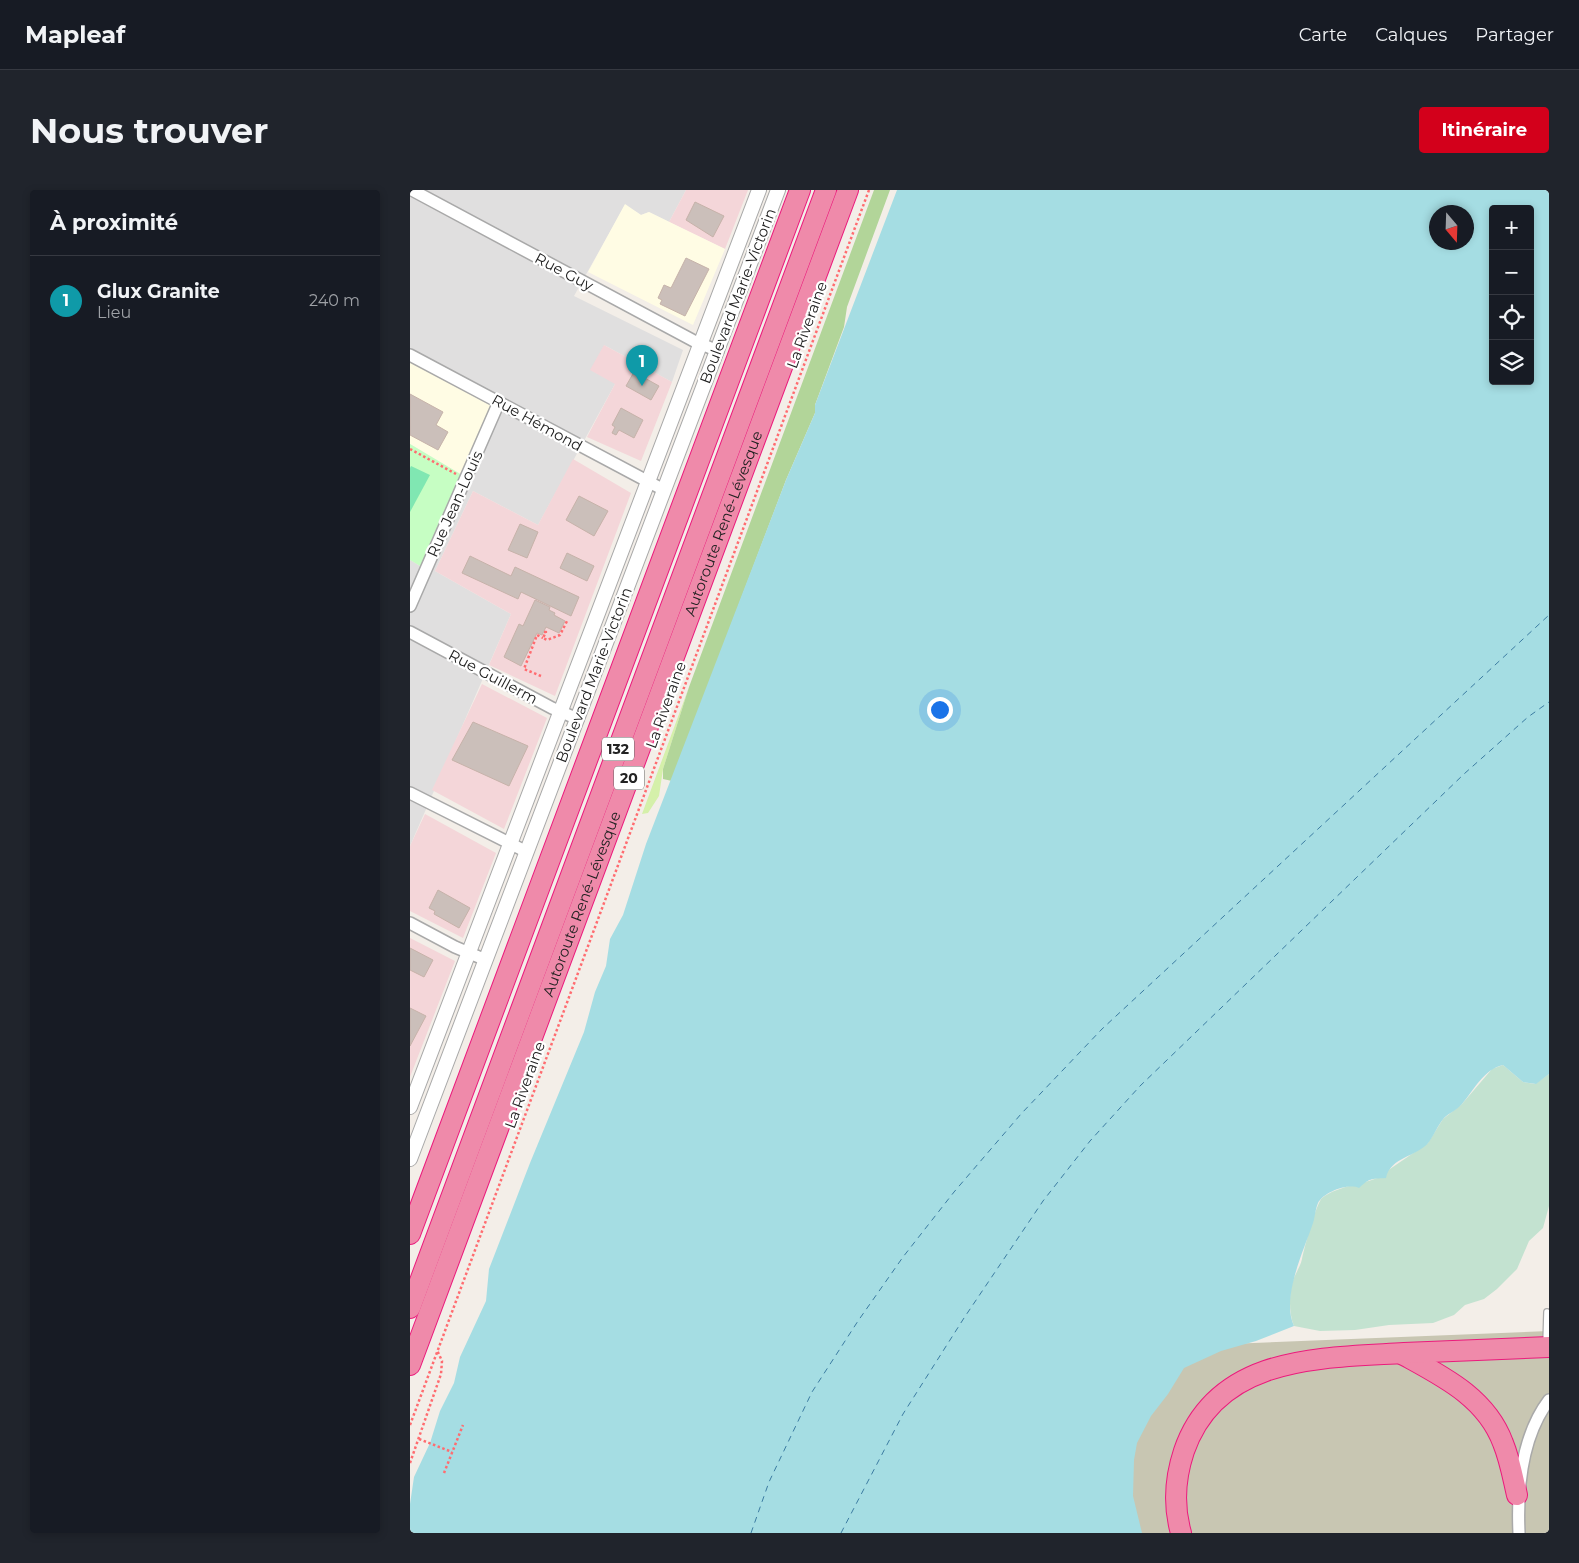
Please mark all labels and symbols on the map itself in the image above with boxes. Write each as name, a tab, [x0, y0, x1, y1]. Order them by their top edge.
north arrow	[1429, 205, 1474, 250]
street label: Boulevard Marie-Victorin	[695, 206, 780, 386]
street label: Rue Guy	[532, 248, 598, 295]
street label: La Riveraine	[782, 279, 831, 371]
pin: 1	[626, 345, 658, 386]
street label: Rue Hémond	[489, 390, 586, 455]
street label: Autoroute René-Lévesque	[680, 428, 766, 619]
street label: Rue Jean-Louis	[423, 448, 487, 560]
street label: Boulevard Marie-Victorin	[551, 585, 636, 765]
street label: Rue Guillerm	[445, 645, 541, 708]
street label: La Riveraine	[641, 659, 690, 751]
your location	[927, 697, 953, 723]
road number: 132	[602, 738, 634, 760]
road number: 20	[614, 766, 644, 790]
street label: Autoroute René-Lévesque	[538, 808, 625, 999]
street label: La Riveraine	[500, 1039, 549, 1131]

